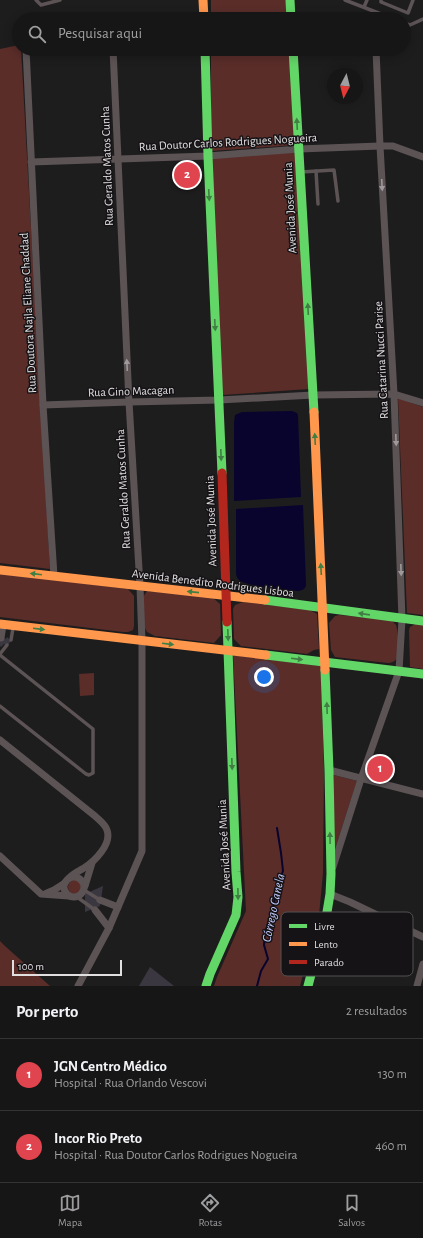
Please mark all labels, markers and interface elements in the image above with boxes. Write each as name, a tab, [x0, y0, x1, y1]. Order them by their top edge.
search box	[12, 12, 411, 56]
icon: search	[26, 23, 48, 45]
text: Pesquisar aqui	[58, 26, 142, 41]
north arrow	[327, 68, 363, 104]
street label: Rua Geraldo Matos Cunha	[99, 105, 115, 226]
one-way arrow	[294, 118, 301, 130]
street label: Rua Doutor Carlos Rodrigues Nogueira	[139, 131, 318, 153]
pin: 2	[174, 160, 200, 190]
street label: Avenida José Munia	[282, 162, 298, 254]
one-way arrow	[379, 179, 386, 191]
one-way arrow	[206, 189, 213, 201]
street label: Rua Doutora Najla Eliane Chaddad	[18, 232, 39, 394]
street label: Rua Catarina Nucci Parise	[372, 301, 390, 419]
one-way arrow	[305, 302, 311, 315]
one-way arrow	[212, 319, 219, 331]
one-way arrow	[124, 358, 130, 371]
street label: Rua Gino Macagan	[88, 383, 174, 399]
street label: Rua Geraldo Matos Cunha	[114, 428, 132, 549]
one-way arrow	[312, 432, 318, 445]
one-way arrow	[392, 434, 399, 446]
one-way arrow	[218, 449, 224, 462]
street label: Avenida José Munia	[203, 475, 219, 567]
one-way arrow	[318, 563, 325, 575]
one-way arrow	[397, 564, 404, 576]
street label: Avenida Benedito Rodrigues Lisboa	[131, 567, 295, 599]
one-way arrow	[30, 571, 42, 577]
one-way arrow	[187, 589, 199, 595]
one-way arrow	[358, 611, 370, 617]
one-way arrow	[33, 626, 45, 632]
one-way arrow	[224, 629, 231, 641]
one-way arrow	[162, 641, 174, 647]
one-way arrow	[291, 656, 303, 662]
your location	[254, 667, 274, 687]
one-way arrow	[323, 702, 330, 714]
pin: 1	[367, 754, 393, 784]
one-way arrow	[229, 758, 236, 770]
street label: Avenida José Munia	[216, 799, 232, 891]
one-way arrow	[327, 831, 333, 844]
water label: Córrego Canela	[260, 872, 288, 943]
one-way arrow	[234, 888, 241, 900]
legend	[281, 912, 413, 976]
text: Livre	[314, 921, 335, 932]
text: Lento	[314, 939, 338, 950]
text: Parado	[314, 957, 344, 968]
scale bar	[12, 958, 122, 977]
text: 100 m	[18, 961, 44, 972]
text: Por perto	[16, 1003, 79, 1020]
text: 2 resultados	[346, 1005, 407, 1018]
text: JGN Centro Médico	[54, 1059, 167, 1074]
text: 1	[27, 1068, 31, 1081]
text: 130 m	[378, 1068, 407, 1081]
text: Hospital · Rua Orlando Vescovi	[54, 1077, 207, 1090]
text: Incor Rio Preto	[54, 1131, 142, 1146]
text: 2	[26, 1140, 32, 1153]
text: 460 m	[375, 1140, 407, 1153]
text: Hospital · Rua Doutor Carlos Rodrigues Nogueira	[54, 1149, 298, 1162]
tab: Mapa	[58, 1192, 82, 1229]
tab: Rotas	[198, 1192, 222, 1229]
tab: Salvos	[338, 1192, 365, 1229]

